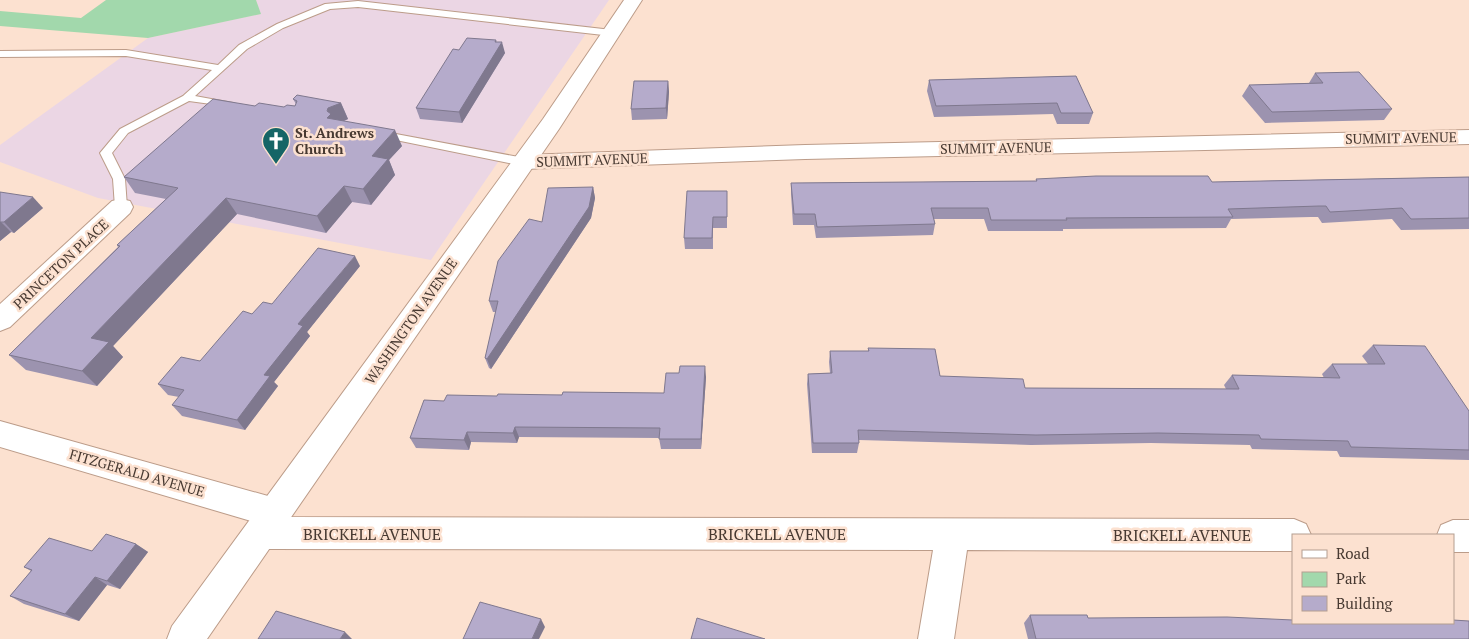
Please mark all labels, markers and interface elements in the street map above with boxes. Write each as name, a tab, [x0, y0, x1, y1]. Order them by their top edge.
place label: St. Andrews Church	[295, 123, 374, 158]
church icon: St. Andrews Church	[261, 126, 291, 165]
street label: SUMMIT AVENUE	[1345, 127, 1457, 148]
street label: SUMMIT AVENUE	[940, 137, 1052, 158]
street label: SUMMIT AVENUE	[536, 148, 648, 171]
street label: PRINCETON PLACE	[9, 214, 112, 313]
street label: WASHINGTON AVENUE	[360, 254, 461, 387]
street label: FITZGERALD AVENUE	[67, 444, 207, 501]
street label: BRICKELL AVENUE	[303, 523, 441, 545]
street label: BRICKELL AVENUE	[708, 523, 846, 545]
street label: BRICKELL AVENUE	[1113, 524, 1251, 546]
legend	[1292, 534, 1454, 624]
text: Road	[1336, 543, 1369, 563]
text: Park	[1336, 568, 1366, 588]
text: Building	[1336, 593, 1394, 613]

